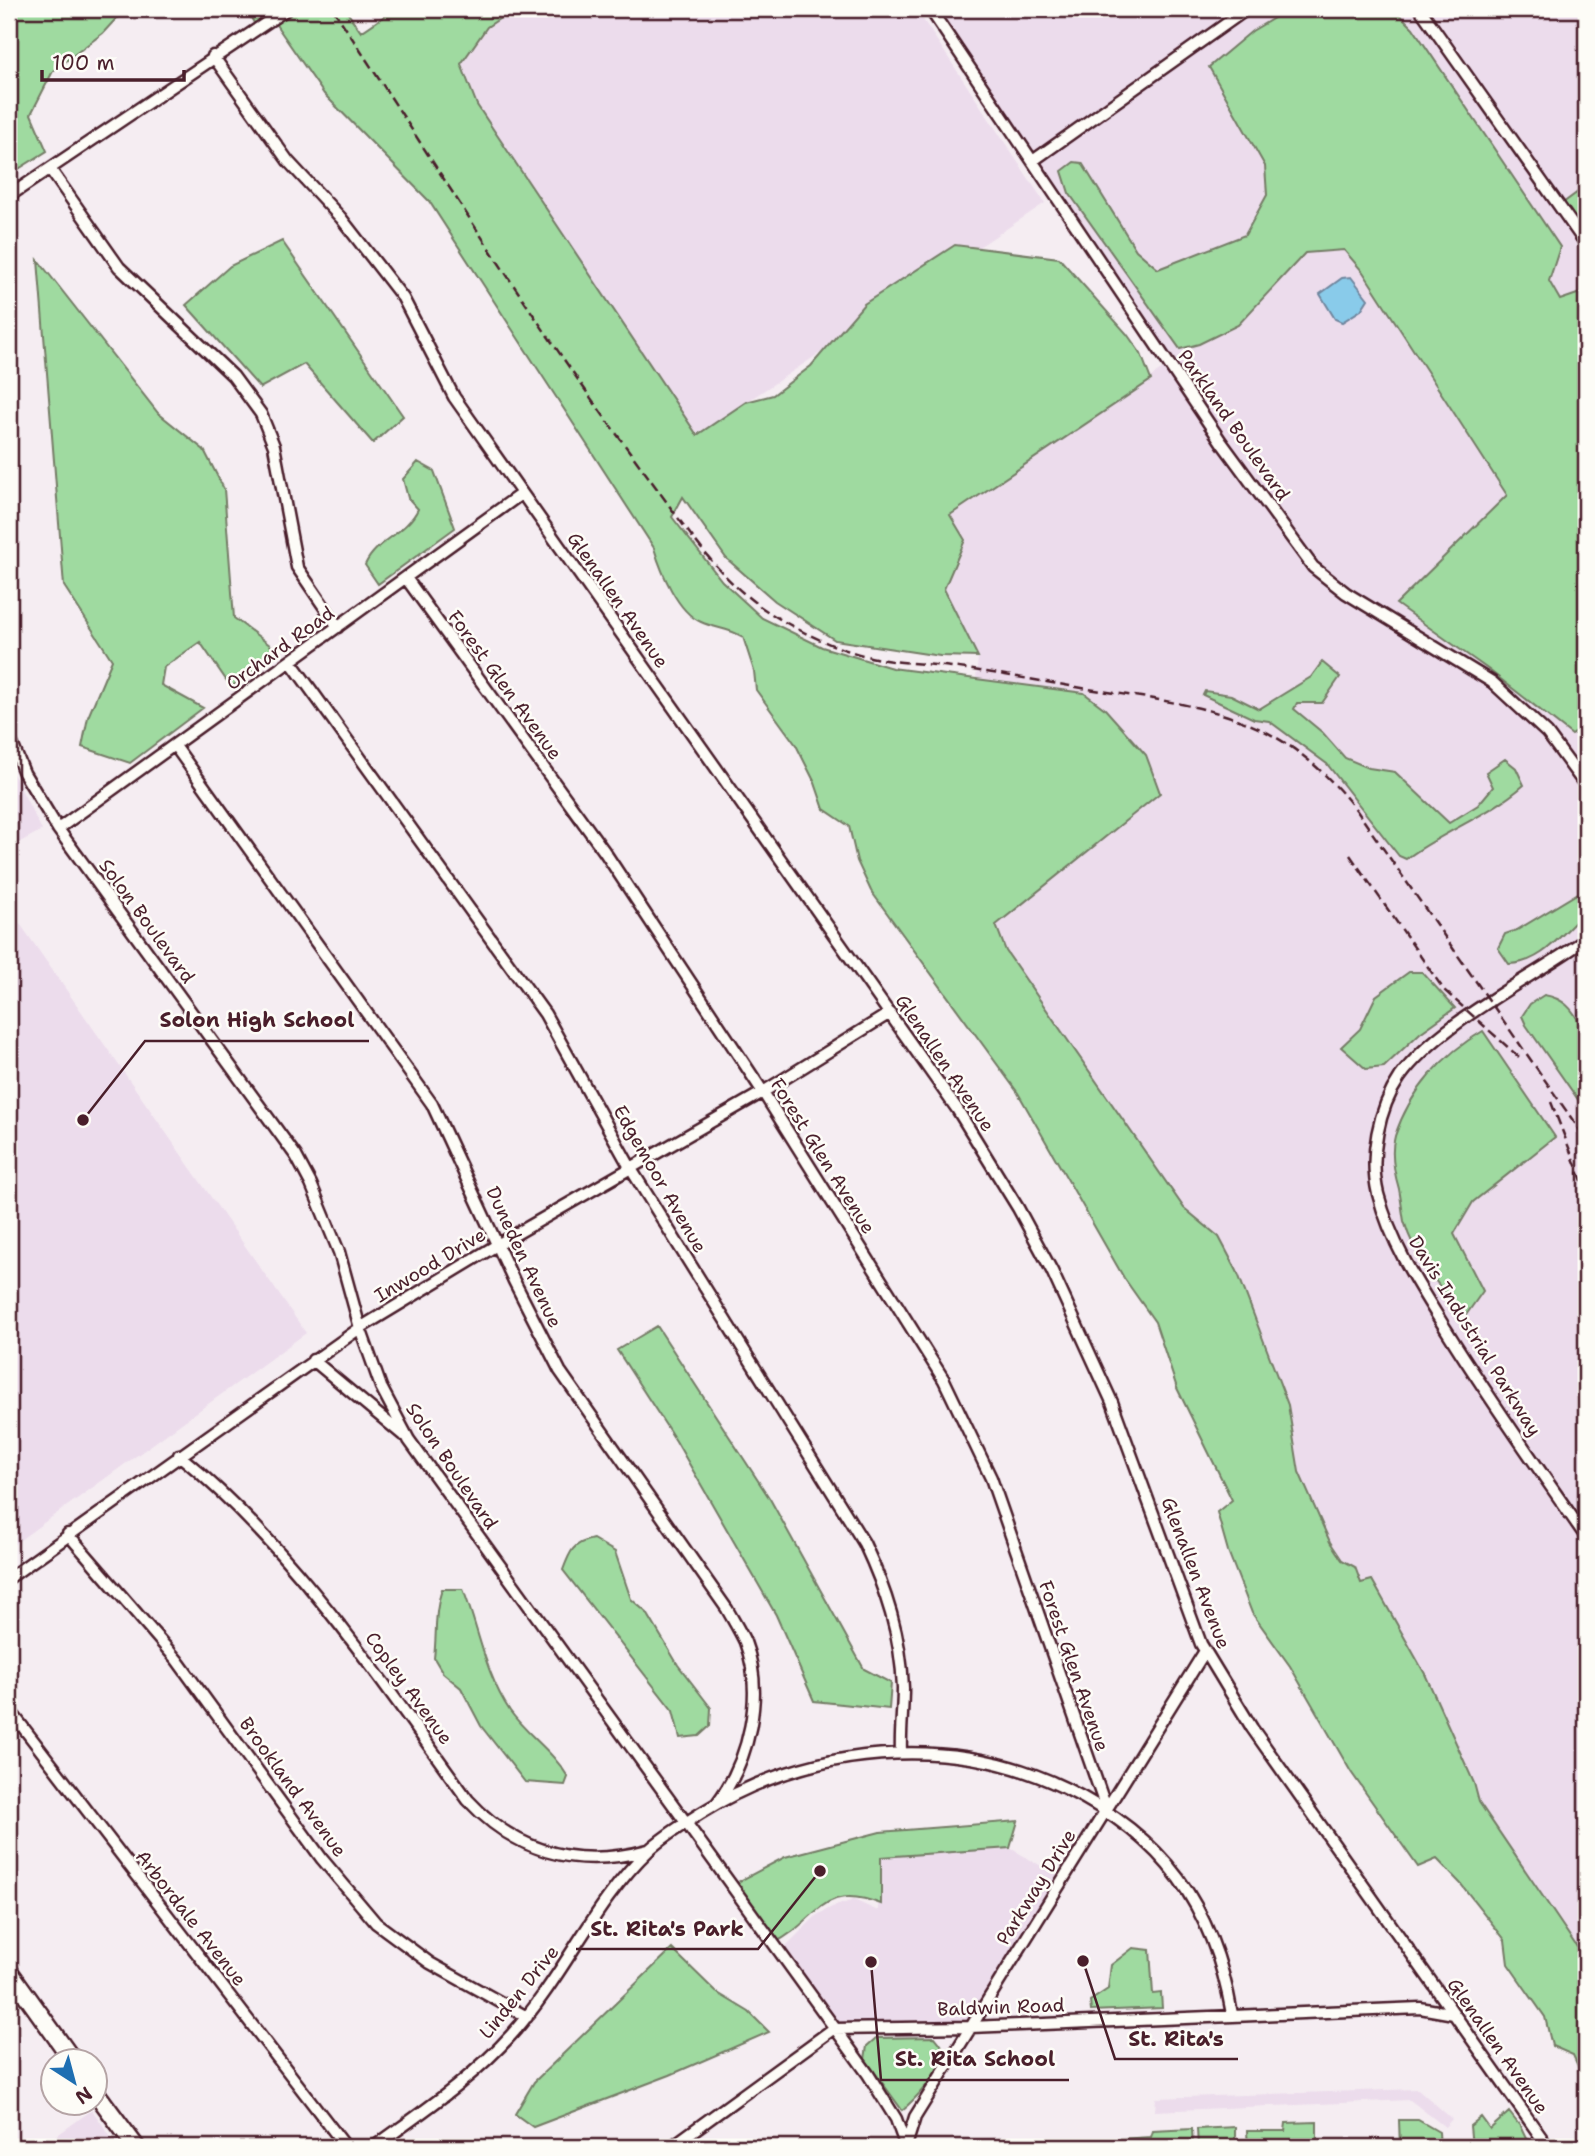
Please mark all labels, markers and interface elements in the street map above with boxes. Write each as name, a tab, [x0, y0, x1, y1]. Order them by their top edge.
scale bar	[42, 38, 184, 82]
text: 100 m	[52, 49, 115, 77]
street label: Parkland Boulevard	[1172, 344, 1296, 506]
street label: Glenallen Avenue	[562, 527, 674, 673]
street label: Orchard Road	[221, 600, 339, 696]
street label: Forest Glen Avenue	[442, 605, 568, 765]
street label: Solon Boulevard	[93, 854, 201, 988]
street label: Glenallen Avenue	[890, 989, 1000, 1137]
callout: Solon High School	[145, 999, 369, 1041]
text: Solon High School	[159, 1006, 355, 1034]
street label: Forest Glen Avenue	[765, 1073, 881, 1239]
street label: Edgemoor Avenue	[608, 1101, 712, 1257]
street label: Duneden Avenue	[480, 1182, 568, 1332]
street label: Inwood Drive	[370, 1222, 490, 1308]
street label: Davis Industrial Parkway	[1403, 1231, 1547, 1441]
street label: Solon Boulevard	[400, 1398, 504, 1534]
street label: Glenallen Avenue	[1156, 1494, 1236, 1652]
street label: Forest Glen Avenue	[1033, 1577, 1115, 1755]
street label: Copley Avenue	[360, 1626, 458, 1750]
street label: Brookland Avenue	[234, 1712, 352, 1862]
street label: Parkway Drive	[990, 1824, 1082, 1950]
street label: Arbordale Avenue	[130, 1845, 252, 1991]
callout: St. Rita's Park	[576, 1907, 758, 1949]
text: St. Rita's Park	[590, 1915, 744, 1943]
street label: Linden Drive	[473, 1940, 565, 2044]
street label: Glenallen Avenue	[1442, 1973, 1554, 2119]
street label: Baldwin Road	[937, 1992, 1065, 2022]
callout: St. Rita's	[1115, 2017, 1238, 2059]
text: St. Rita's	[1128, 2025, 1224, 2053]
callout: St. Rita School	[881, 2038, 1069, 2080]
text: St. Rita School	[895, 2045, 1055, 2073]
north arrow	[38, 2048, 108, 2118]
text: N	[70, 2081, 97, 2110]

